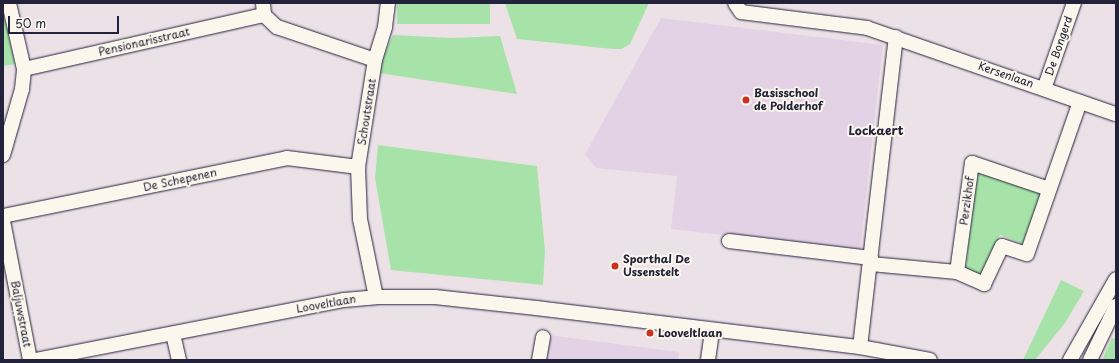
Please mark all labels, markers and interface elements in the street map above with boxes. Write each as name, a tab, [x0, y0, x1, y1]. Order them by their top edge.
scale bar	[10, 8, 121, 34]
text: 50 m	[15, 14, 46, 32]
street label: De Bongerd	[1043, 14, 1075, 78]
street label: Pensionarisstraat	[97, 25, 191, 59]
street label: Kersenlaan	[977, 59, 1035, 91]
street label: Schoutstraat	[355, 78, 379, 146]
place label: Basisschool de Polderhof	[754, 87, 823, 113]
marker: Basisschool de Polderhof	[741, 95, 751, 105]
district label: Lockaert	[849, 124, 903, 138]
street label: De Schepenen	[142, 166, 218, 194]
street label: Perzikhof	[957, 176, 977, 226]
place label: Sporthal De Ussenstelt	[623, 253, 690, 279]
marker: Sporthal De Ussenstelt	[610, 261, 620, 271]
street label: Baljuwstraat	[8, 280, 34, 348]
street label: Looveltlaan	[295, 292, 357, 316]
place label: Looveltlaan	[658, 326, 722, 340]
marker: Looveltlaan	[645, 328, 655, 338]

